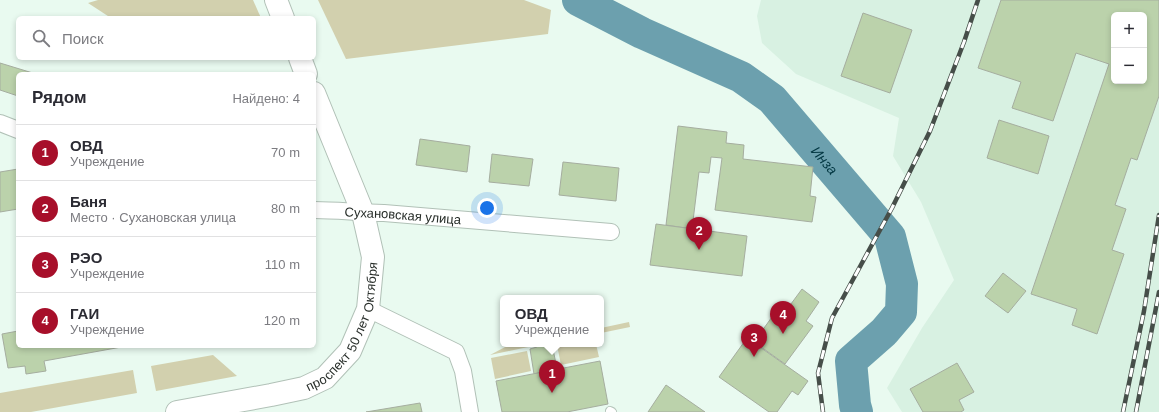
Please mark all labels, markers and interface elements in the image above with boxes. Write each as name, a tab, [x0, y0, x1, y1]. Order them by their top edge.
map controls	[1111, 12, 1147, 84]
button: +	[1111, 12, 1147, 48]
search box	[16, 16, 316, 60]
icon: search	[30, 27, 52, 49]
text: Поиск	[62, 30, 104, 47]
button: −	[1111, 48, 1147, 84]
text: Рядом	[32, 88, 87, 107]
text: Найдено: 4	[232, 91, 300, 106]
text: ОВД	[70, 137, 103, 154]
water label: Инза	[808, 143, 841, 178]
text: 1	[41, 145, 49, 160]
text: 70 m	[271, 145, 300, 160]
text: Учреждение	[70, 154, 145, 169]
text: Баня	[70, 193, 107, 210]
your location	[477, 198, 497, 218]
text: 2	[41, 201, 49, 216]
text: 80 m	[271, 201, 300, 216]
street label: Сухановская улица	[344, 204, 462, 227]
text: Место · Сухановская улица	[70, 210, 236, 225]
pin: 2	[686, 217, 712, 250]
text: РЭО	[70, 249, 102, 266]
text: 3	[41, 257, 49, 272]
text: 110 m	[265, 257, 300, 272]
street label: проспект 50 лет Октября	[303, 261, 380, 394]
text: Учреждение	[70, 266, 145, 281]
popup	[500, 295, 604, 347]
pin: 4	[770, 301, 796, 334]
text: ГАИ	[70, 305, 99, 322]
text: ОВД	[515, 305, 548, 322]
text: 4	[41, 313, 49, 328]
text: 120 m	[264, 313, 300, 328]
text: Учреждение	[70, 322, 145, 337]
text: Учреждение	[515, 322, 589, 337]
pin: 3	[741, 324, 767, 357]
pin: 1	[539, 360, 565, 393]

